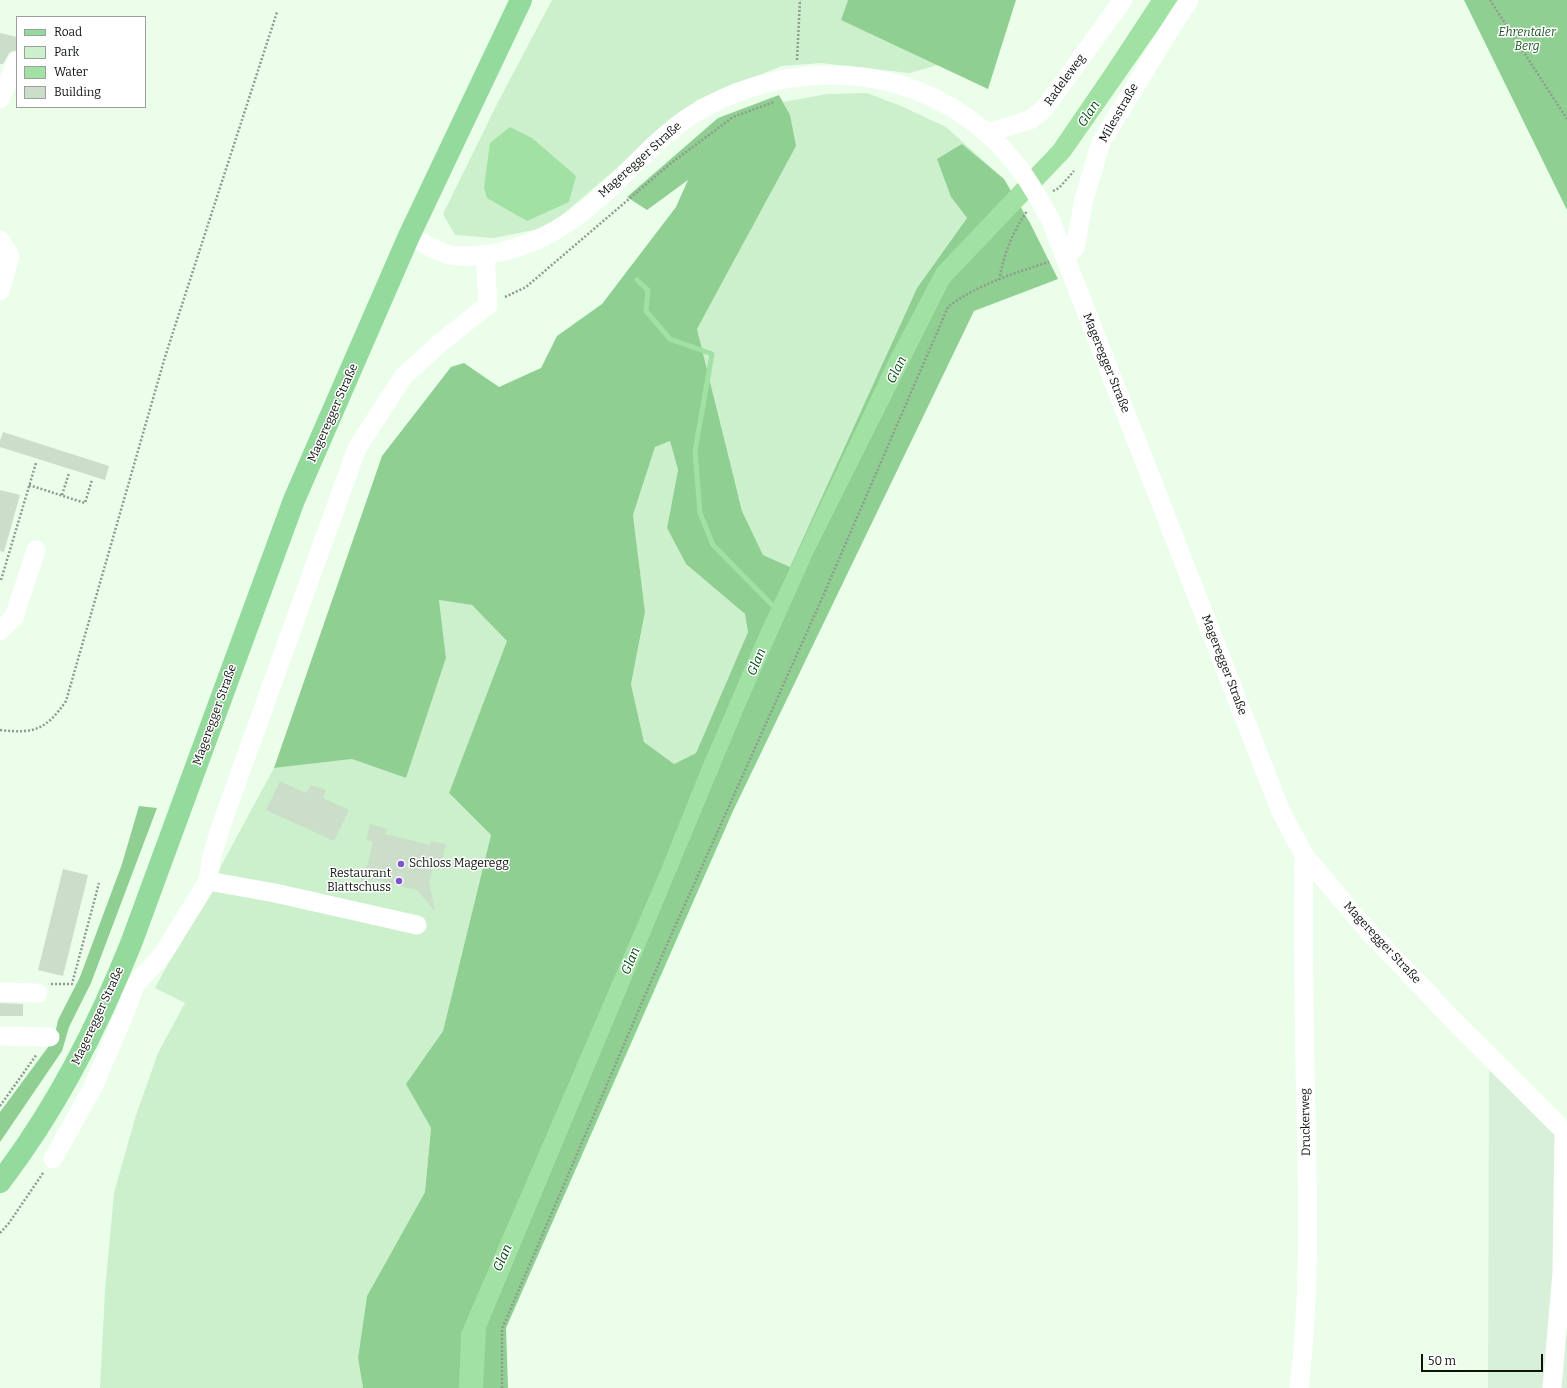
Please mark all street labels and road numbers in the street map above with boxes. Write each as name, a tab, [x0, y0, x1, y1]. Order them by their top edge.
street label: Radeleweg	[1041, 51, 1089, 109]
street label: Milesstraße	[1096, 81, 1142, 145]
street label: Mageregger Straße	[596, 119, 684, 201]
street label: Mageregger Straße	[1079, 311, 1133, 415]
street label: Mageregger Straße	[305, 361, 361, 465]
street label: Mageregger Straße	[1198, 613, 1250, 717]
street label: Mageregger Straße	[190, 663, 240, 767]
street label: Mageregger Straße	[1340, 899, 1424, 987]
street label: Mageregger Straße	[69, 965, 127, 1067]
street label: Druckerweg	[1298, 1088, 1314, 1156]

